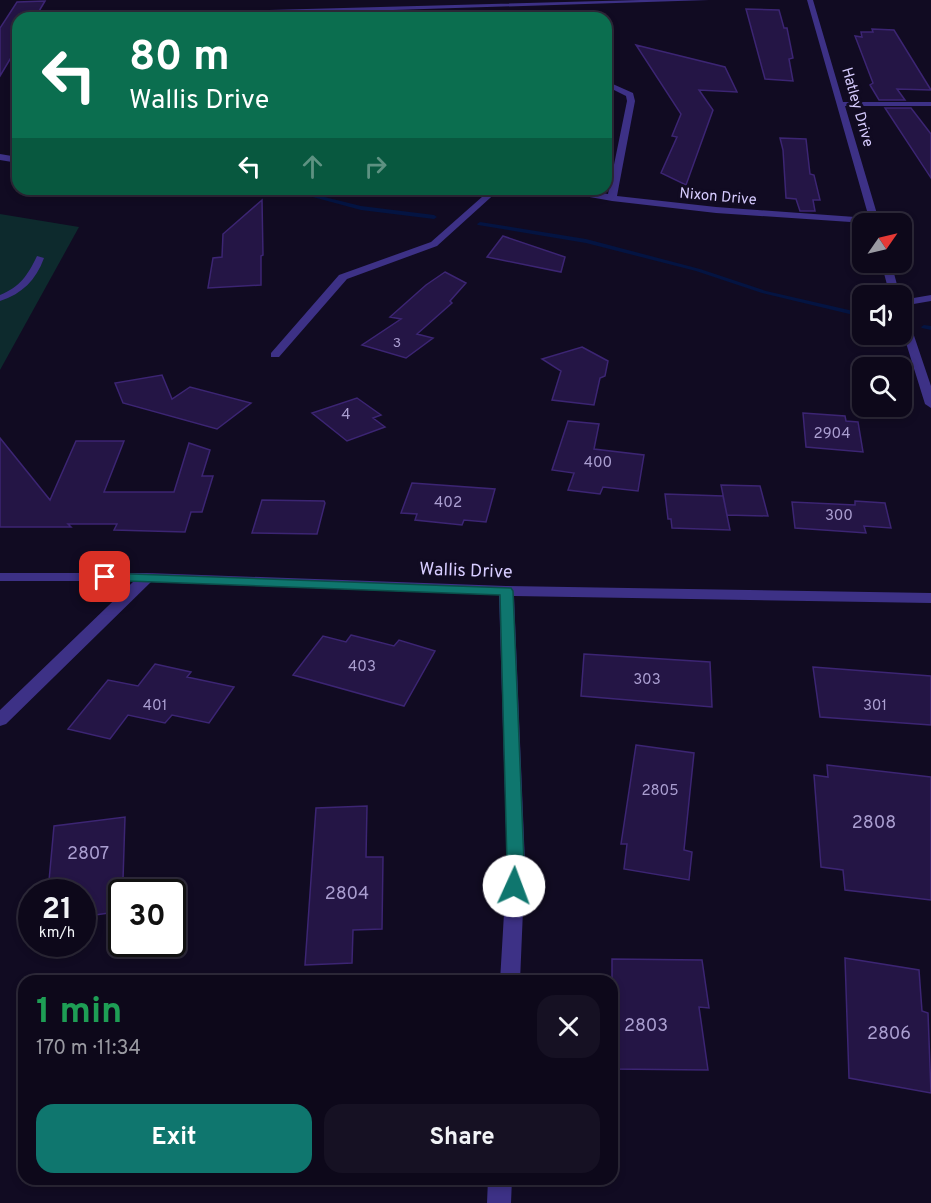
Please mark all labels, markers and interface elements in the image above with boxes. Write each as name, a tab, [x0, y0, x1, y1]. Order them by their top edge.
text: 80 m	[129, 32, 230, 85]
icon: left	[30, 36, 108, 114]
street label: Hatley Drive	[836, 65, 877, 149]
text: Wallis Drive	[129, 84, 269, 118]
icon: left	[233, 150, 266, 183]
icon: ahead	[296, 150, 329, 183]
icon: right	[359, 150, 392, 183]
street label: Nixon Drive	[678, 185, 757, 210]
north arrow	[852, 213, 912, 273]
map controls	[852, 213, 912, 417]
button: sound	[852, 285, 912, 345]
house number: 3	[393, 335, 401, 352]
button: search	[852, 357, 912, 417]
house number: 4	[341, 406, 351, 425]
house number: 2904	[814, 425, 850, 444]
house number: 400	[584, 454, 612, 473]
house number: 402	[434, 494, 462, 513]
house number: 300	[825, 507, 853, 526]
pin	[79, 551, 130, 602]
street label: Wallis Drive	[419, 558, 513, 585]
icon: arrive	[88, 560, 121, 593]
house number: 403	[348, 658, 376, 677]
house number: 303	[633, 671, 661, 690]
house number: 401	[143, 697, 167, 716]
house number: 301	[863, 697, 887, 716]
house number: 2805	[641, 782, 679, 801]
house number: 2808	[852, 812, 896, 835]
house number: 2807	[67, 843, 109, 866]
position arrow	[482, 854, 546, 918]
speed limit sign: 30	[108, 879, 186, 957]
house number: 2804	[325, 883, 369, 906]
text: 21	[42, 892, 72, 929]
text: km/h	[39, 924, 75, 943]
text: 1 min	[36, 990, 122, 1036]
button: close	[537, 995, 600, 1058]
house number: 2803	[624, 1015, 668, 1038]
house number: 2806	[867, 1023, 911, 1046]
text: 170 m · 11:34	[36, 1036, 141, 1062]
button: Exit	[36, 1104, 312, 1173]
button: Share	[324, 1104, 600, 1173]

